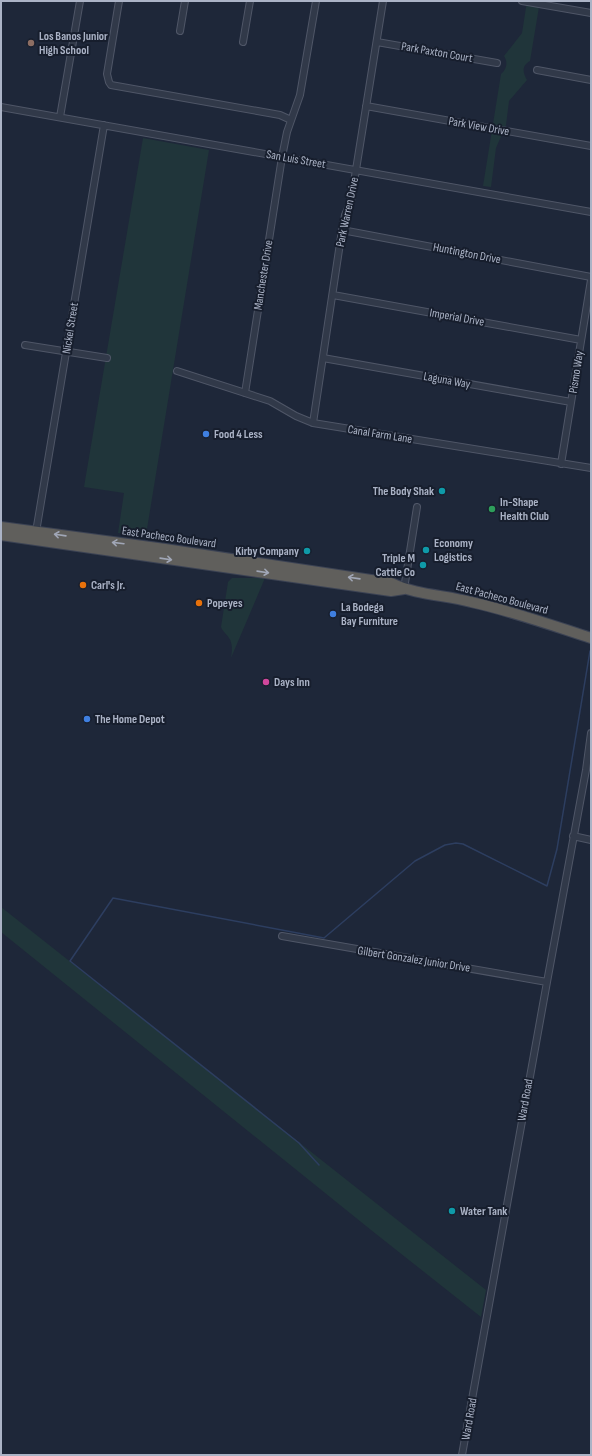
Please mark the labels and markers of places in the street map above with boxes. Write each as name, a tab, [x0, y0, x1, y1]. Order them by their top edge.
place label: Los Banos Junior High School	[39, 29, 108, 58]
marker: Los Banos Junior High School	[26, 38, 36, 48]
place label: Food 4 Less	[214, 427, 263, 442]
marker: Food 4 Less	[201, 429, 211, 439]
place label: The Body Shak	[373, 484, 434, 499]
marker: The Body Shak	[437, 486, 447, 496]
place label: In-Shape Health Club	[500, 495, 549, 524]
marker: In-Shape Health Club	[487, 504, 497, 514]
place label: Economy Logistics	[434, 536, 473, 565]
place label: Kirby Company	[235, 544, 299, 559]
marker: Economy Logistics	[421, 545, 431, 555]
marker: Kirby Company	[302, 546, 312, 556]
place label: Triple M Cattle Co	[375, 551, 415, 580]
marker: Triple M Cattle Co	[418, 560, 428, 570]
place label: Carl's Jr.	[91, 578, 125, 593]
marker: Carl's Jr.	[78, 580, 88, 590]
place label: Popeyes	[207, 596, 243, 611]
marker: Popeyes	[194, 598, 204, 608]
place label: La Bodega Bay Furniture	[341, 600, 398, 629]
marker: La Bodega Bay Furniture	[328, 609, 338, 619]
place label: Days Inn	[274, 675, 310, 690]
marker: Days Inn	[261, 677, 271, 687]
place label: The Home Depot	[95, 712, 165, 727]
marker: The Home Depot	[82, 714, 92, 724]
place label: Water Tank	[460, 1204, 507, 1219]
marker: Water Tank	[447, 1206, 457, 1216]

